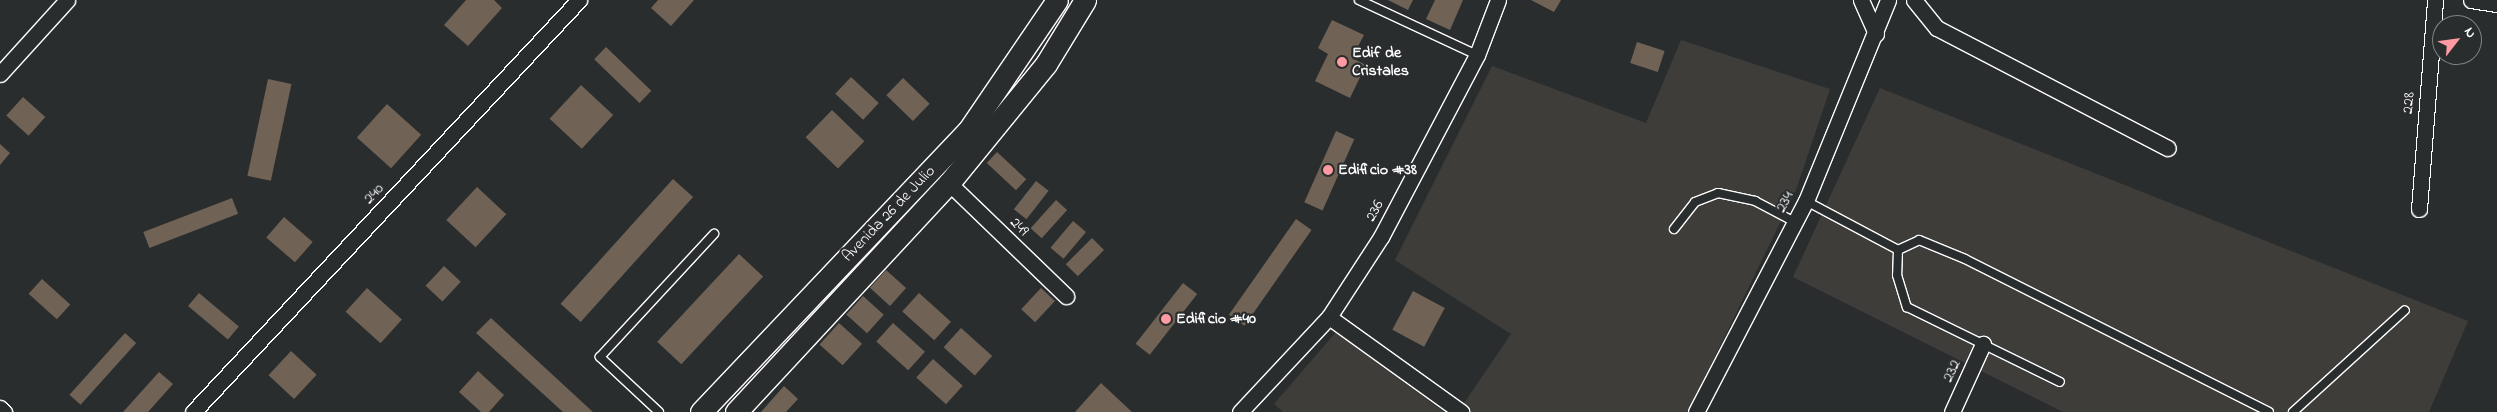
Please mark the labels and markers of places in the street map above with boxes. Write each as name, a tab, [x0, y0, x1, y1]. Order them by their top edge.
place label: Edif de Cristales	[1352, 43, 1409, 81]
marker: Edif de Cristales	[1336, 56, 1348, 68]
place label: Edificio #38	[1338, 160, 1417, 180]
marker: Edificio #38	[1322, 164, 1334, 176]
place label: Edificio #40	[1176, 309, 1256, 329]
marker: Edificio #40	[1160, 313, 1172, 325]

